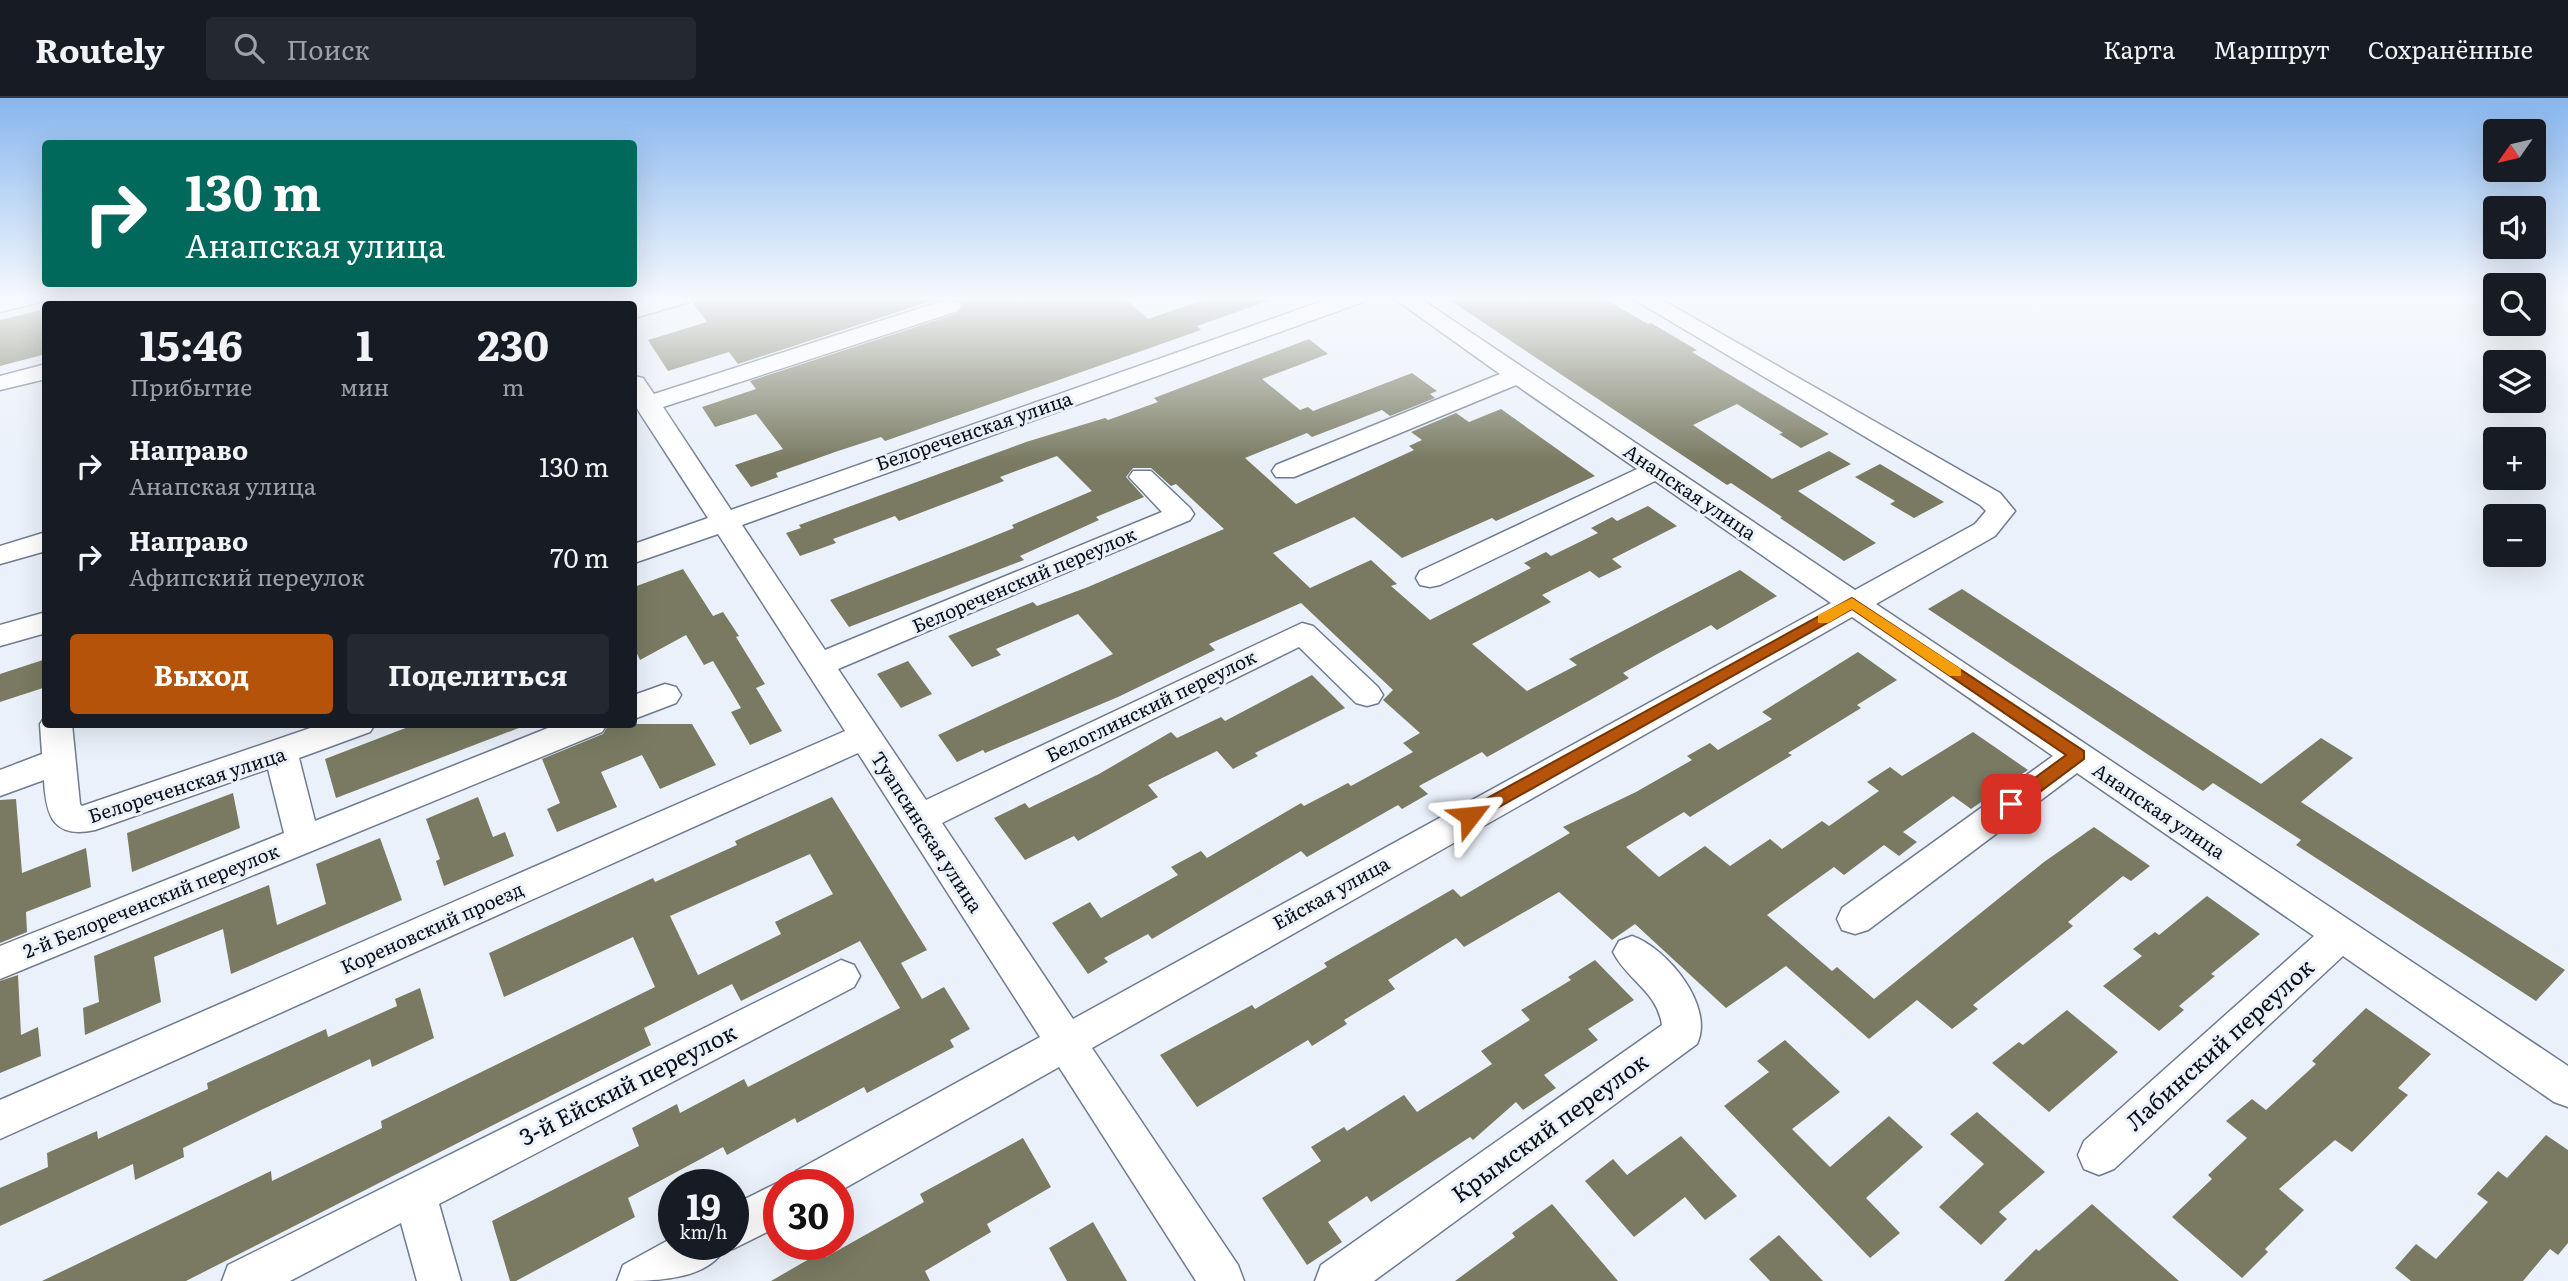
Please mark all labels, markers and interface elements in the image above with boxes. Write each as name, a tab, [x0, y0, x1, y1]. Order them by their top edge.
search box	[206, 17, 696, 80]
text: Routely	[35, 24, 164, 73]
icon: search	[230, 29, 268, 67]
text: Поиск	[286, 29, 370, 68]
text: Карта	[2103, 31, 2175, 66]
text: Маршрут	[2213, 31, 2330, 66]
text: Сохранённые	[2368, 31, 2533, 66]
north arrow	[2483, 119, 2546, 182]
map controls	[2483, 119, 2546, 567]
text: 130 m	[185, 153, 321, 226]
icon: right	[70, 168, 161, 259]
button: sound	[2483, 196, 2546, 259]
text: Анапская улица	[185, 220, 445, 268]
button: search	[2483, 273, 2546, 336]
text: 15:46	[140, 312, 243, 374]
text: 1	[356, 312, 373, 374]
text: 230	[477, 312, 549, 374]
button: layers	[2483, 350, 2546, 413]
text: Прибытие	[130, 369, 252, 403]
text: мин	[340, 369, 389, 403]
text: m	[502, 369, 524, 403]
street label: Белореченская улица	[872, 383, 1076, 477]
button: +	[2483, 427, 2546, 490]
text: Направо	[129, 429, 248, 468]
street label: Анапская улица	[1619, 436, 1763, 546]
text: 130 m	[539, 446, 609, 485]
icon: right	[70, 447, 108, 485]
text: Анапская улица	[129, 468, 316, 502]
button: −	[2483, 504, 2546, 567]
street label: Белореченский переулок	[907, 519, 1141, 639]
text: Направо	[129, 520, 248, 559]
text: 70 m	[550, 537, 609, 576]
icon: right	[70, 538, 108, 576]
text: Афипский переулок	[129, 559, 365, 593]
button: Выход	[70, 634, 333, 714]
button: Поделиться	[347, 634, 609, 714]
street label: Белоглинский переулок	[1041, 642, 1261, 768]
street label: Белореченская улица	[84, 739, 290, 829]
street label: Туапсинская улица	[865, 745, 991, 918]
street label: Анапская улица	[2088, 755, 2232, 865]
pin	[1981, 774, 2041, 834]
position arrow	[1433, 779, 1507, 853]
icon: arrive	[1992, 785, 2030, 823]
street label: 2-й Белореченский переулок	[18, 836, 284, 964]
street label: Ейская улица	[1267, 848, 1395, 936]
street label: Кореновский проезд	[336, 874, 528, 980]
street label: Лабинский переулок	[2117, 949, 2321, 1137]
street label: 3-й Ейский переулок	[513, 1013, 742, 1153]
street label: Крымский переулок	[1443, 1043, 1655, 1209]
speed limit sign: 30	[763, 1169, 854, 1260]
text: 19	[686, 1179, 721, 1231]
text: km/h	[680, 1218, 727, 1245]

